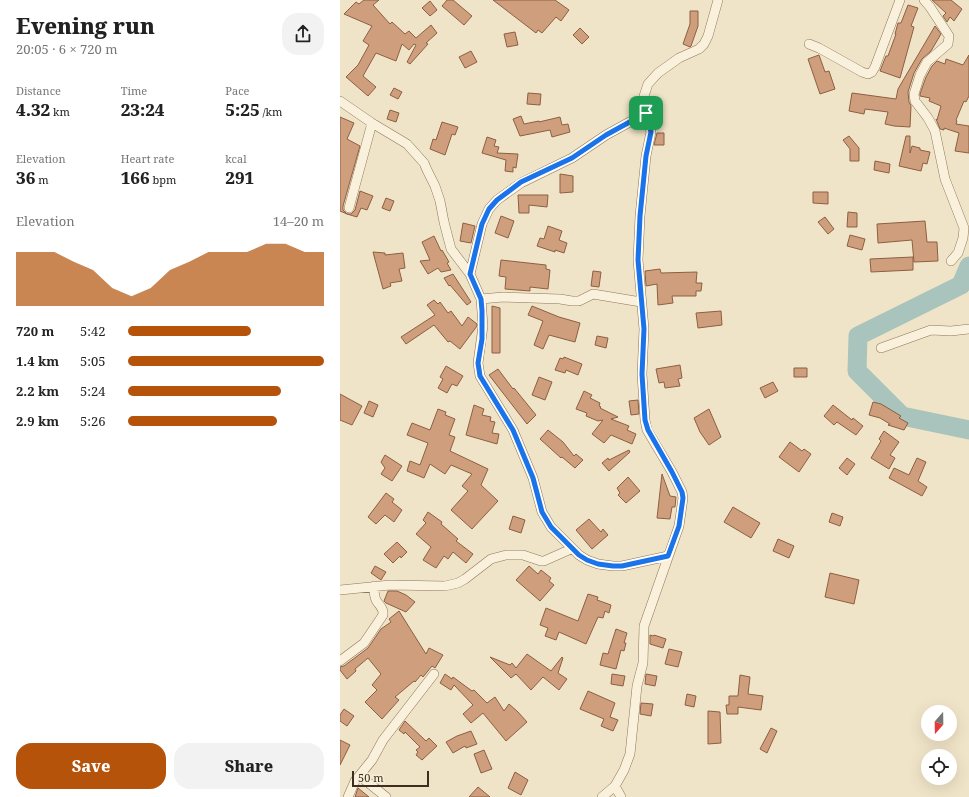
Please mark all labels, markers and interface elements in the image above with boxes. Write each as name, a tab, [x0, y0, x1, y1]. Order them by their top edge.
text: Evening run	[16, 10, 155, 40]
button: share	[282, 13, 324, 55]
text: 20:05 · 6 × 720 m	[16, 40, 118, 58]
text: Distance	[16, 83, 61, 98]
text: Time	[121, 83, 147, 98]
text: Pace	[225, 83, 249, 98]
pin	[629, 96, 663, 130]
text: 4.32	[16, 98, 50, 121]
text: 23:24	[121, 98, 165, 121]
text: 5:25	[225, 98, 260, 121]
icon: arrive	[635, 102, 657, 124]
text: km	[50, 104, 70, 119]
text: /km	[260, 104, 282, 119]
text: Elevation	[16, 151, 66, 166]
text: Heart rate	[121, 151, 174, 166]
text: kcal	[225, 151, 247, 166]
text: 36	[16, 166, 35, 189]
text: 166	[121, 166, 150, 189]
text: 291	[225, 166, 254, 189]
text: m	[35, 172, 49, 187]
text: bpm	[150, 172, 176, 187]
text: Elevation	[16, 212, 75, 230]
text: 14–20 m	[273, 212, 324, 230]
text: 720 m	[16, 322, 54, 340]
text: 5:42	[80, 322, 106, 340]
text: 1.4 km	[16, 352, 59, 370]
text: 5:05	[80, 352, 106, 370]
text: 2.2 km	[16, 382, 59, 400]
text: 5:24	[80, 382, 106, 400]
text: 2.9 km	[16, 412, 59, 430]
text: 5:26	[80, 412, 106, 430]
north arrow	[921, 705, 957, 741]
map controls	[921, 705, 957, 785]
button: Save	[16, 743, 166, 789]
button: Share	[174, 743, 324, 789]
button: locate	[921, 749, 957, 785]
scale bar	[352, 769, 429, 788]
text: 50 m	[358, 770, 384, 785]

